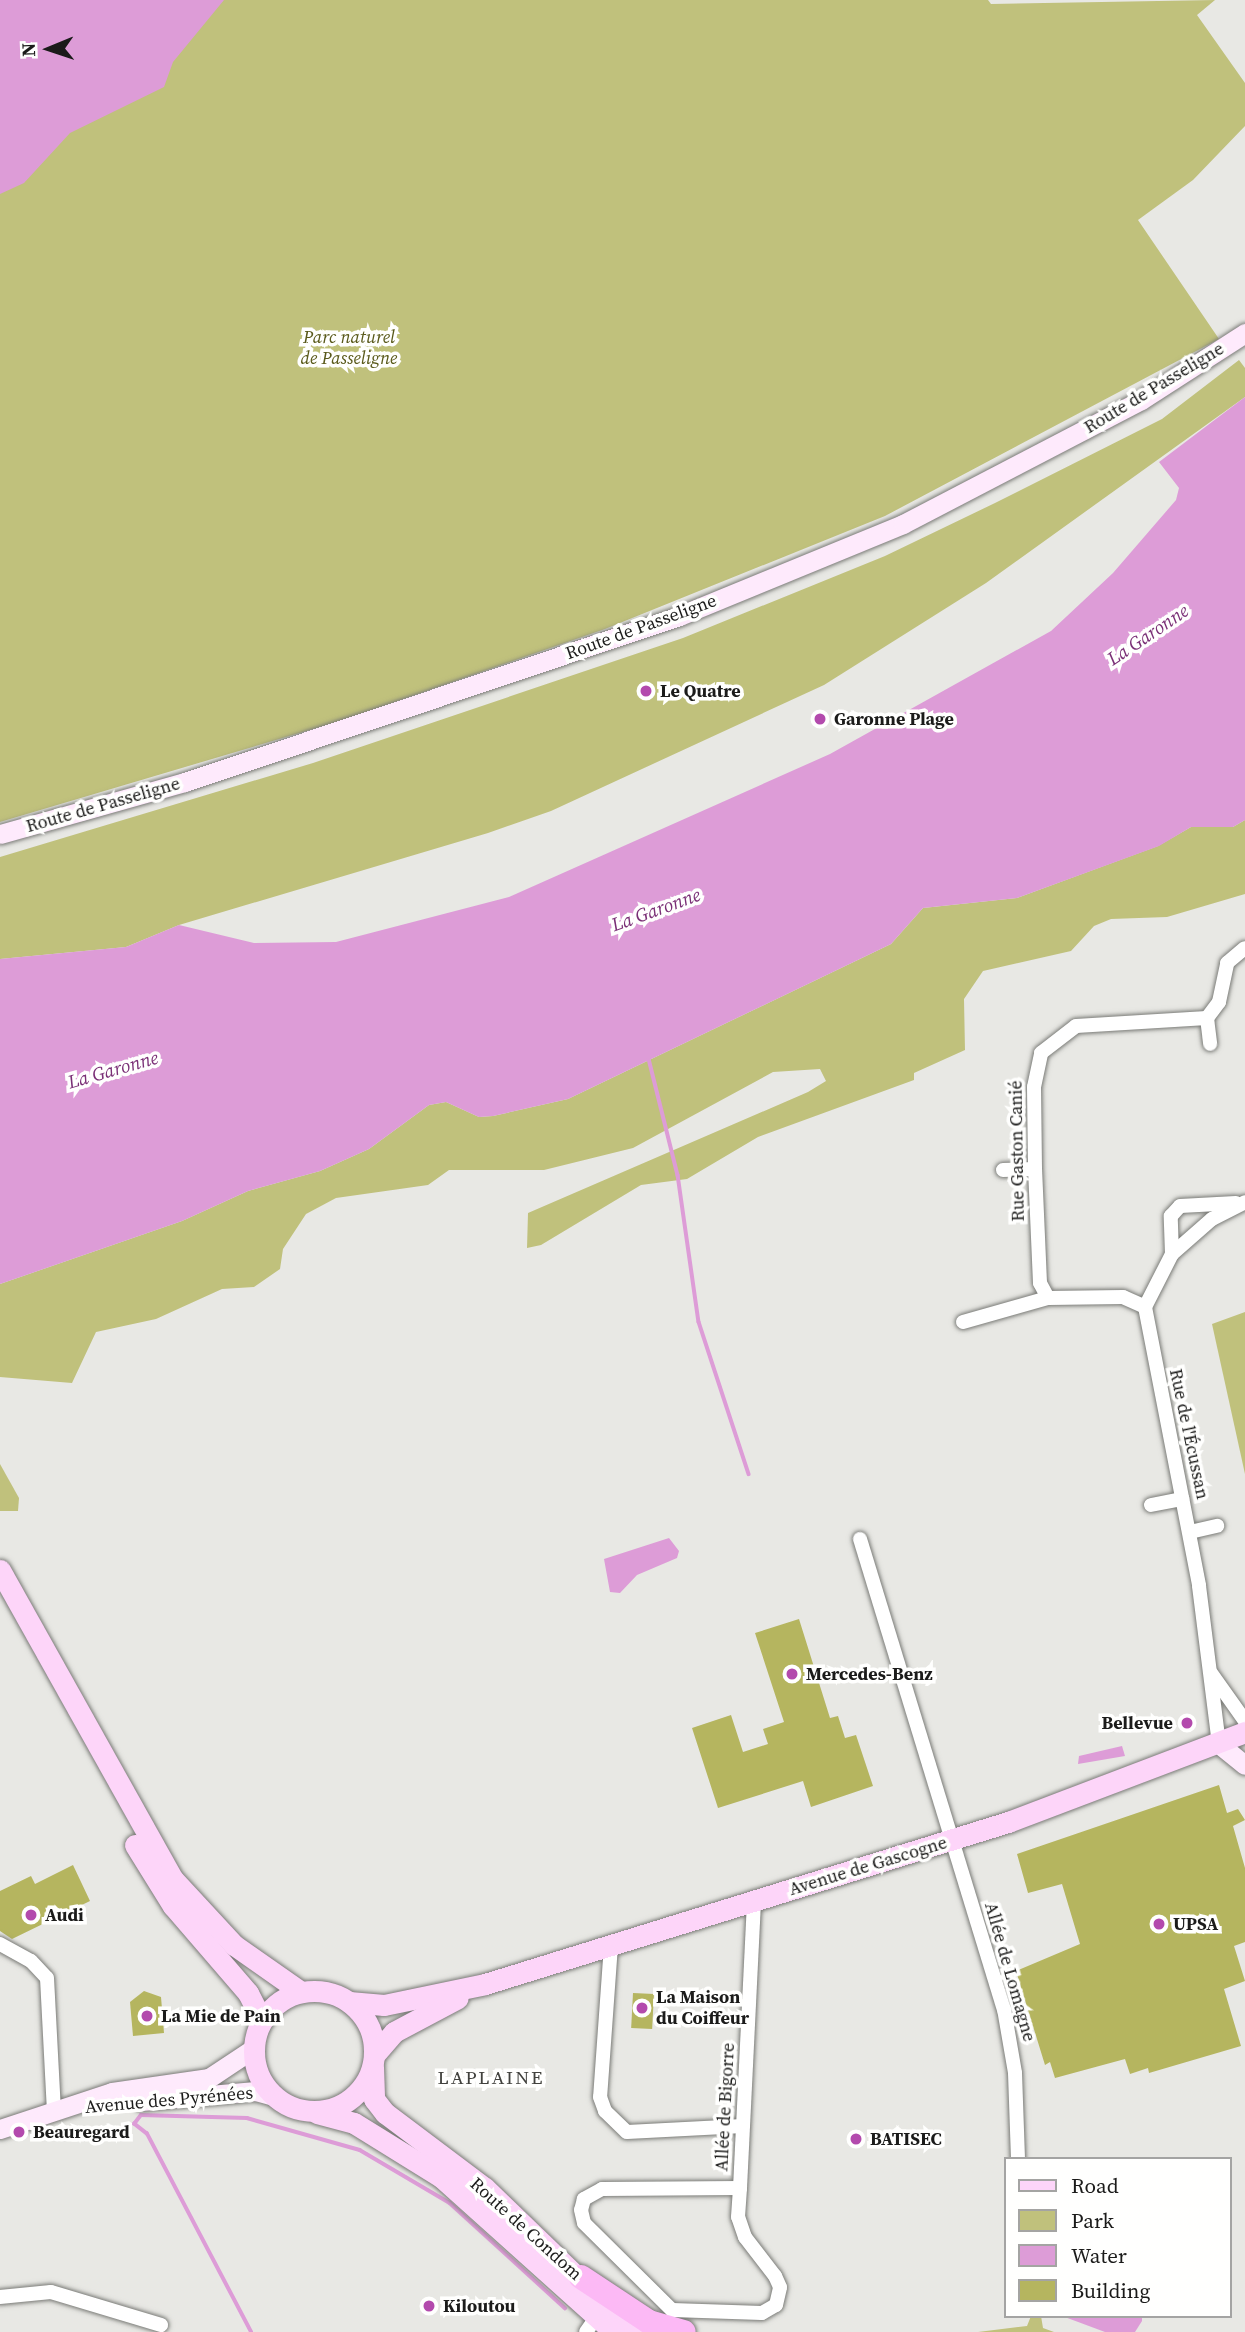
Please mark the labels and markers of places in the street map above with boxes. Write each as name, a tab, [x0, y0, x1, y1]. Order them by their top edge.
place label: Le Quatre	[660, 680, 741, 702]
marker: Le Quatre	[638, 683, 654, 699]
place label: Garonne Plage	[834, 708, 954, 730]
marker: Garonne Plage	[812, 711, 828, 727]
place label: Mercedes-Benz	[806, 1663, 933, 1685]
marker: Mercedes-Benz	[784, 1666, 800, 1682]
place label: Bellevue	[1101, 1712, 1173, 1734]
marker: Bellevue	[1179, 1715, 1195, 1731]
place label: Audi	[45, 1904, 84, 1926]
marker: Audi	[23, 1907, 39, 1923]
place label: UPSA	[1173, 1913, 1218, 1935]
marker: UPSA	[1151, 1916, 1167, 1932]
place label: La Maison du Coiffeur	[656, 1987, 749, 2030]
marker: La Maison du Coiffeur	[634, 2000, 650, 2016]
place label: La Mie de Pain	[161, 2005, 281, 2027]
marker: La Mie de Pain	[139, 2008, 155, 2024]
place label: Beauregard	[33, 2121, 130, 2143]
marker: Beauregard	[11, 2124, 27, 2140]
place label: BATISEC	[870, 2128, 942, 2150]
marker: BATISEC	[848, 2131, 864, 2147]
place label: Kiloutou	[443, 2295, 515, 2317]
marker: Kiloutou	[421, 2298, 437, 2314]

